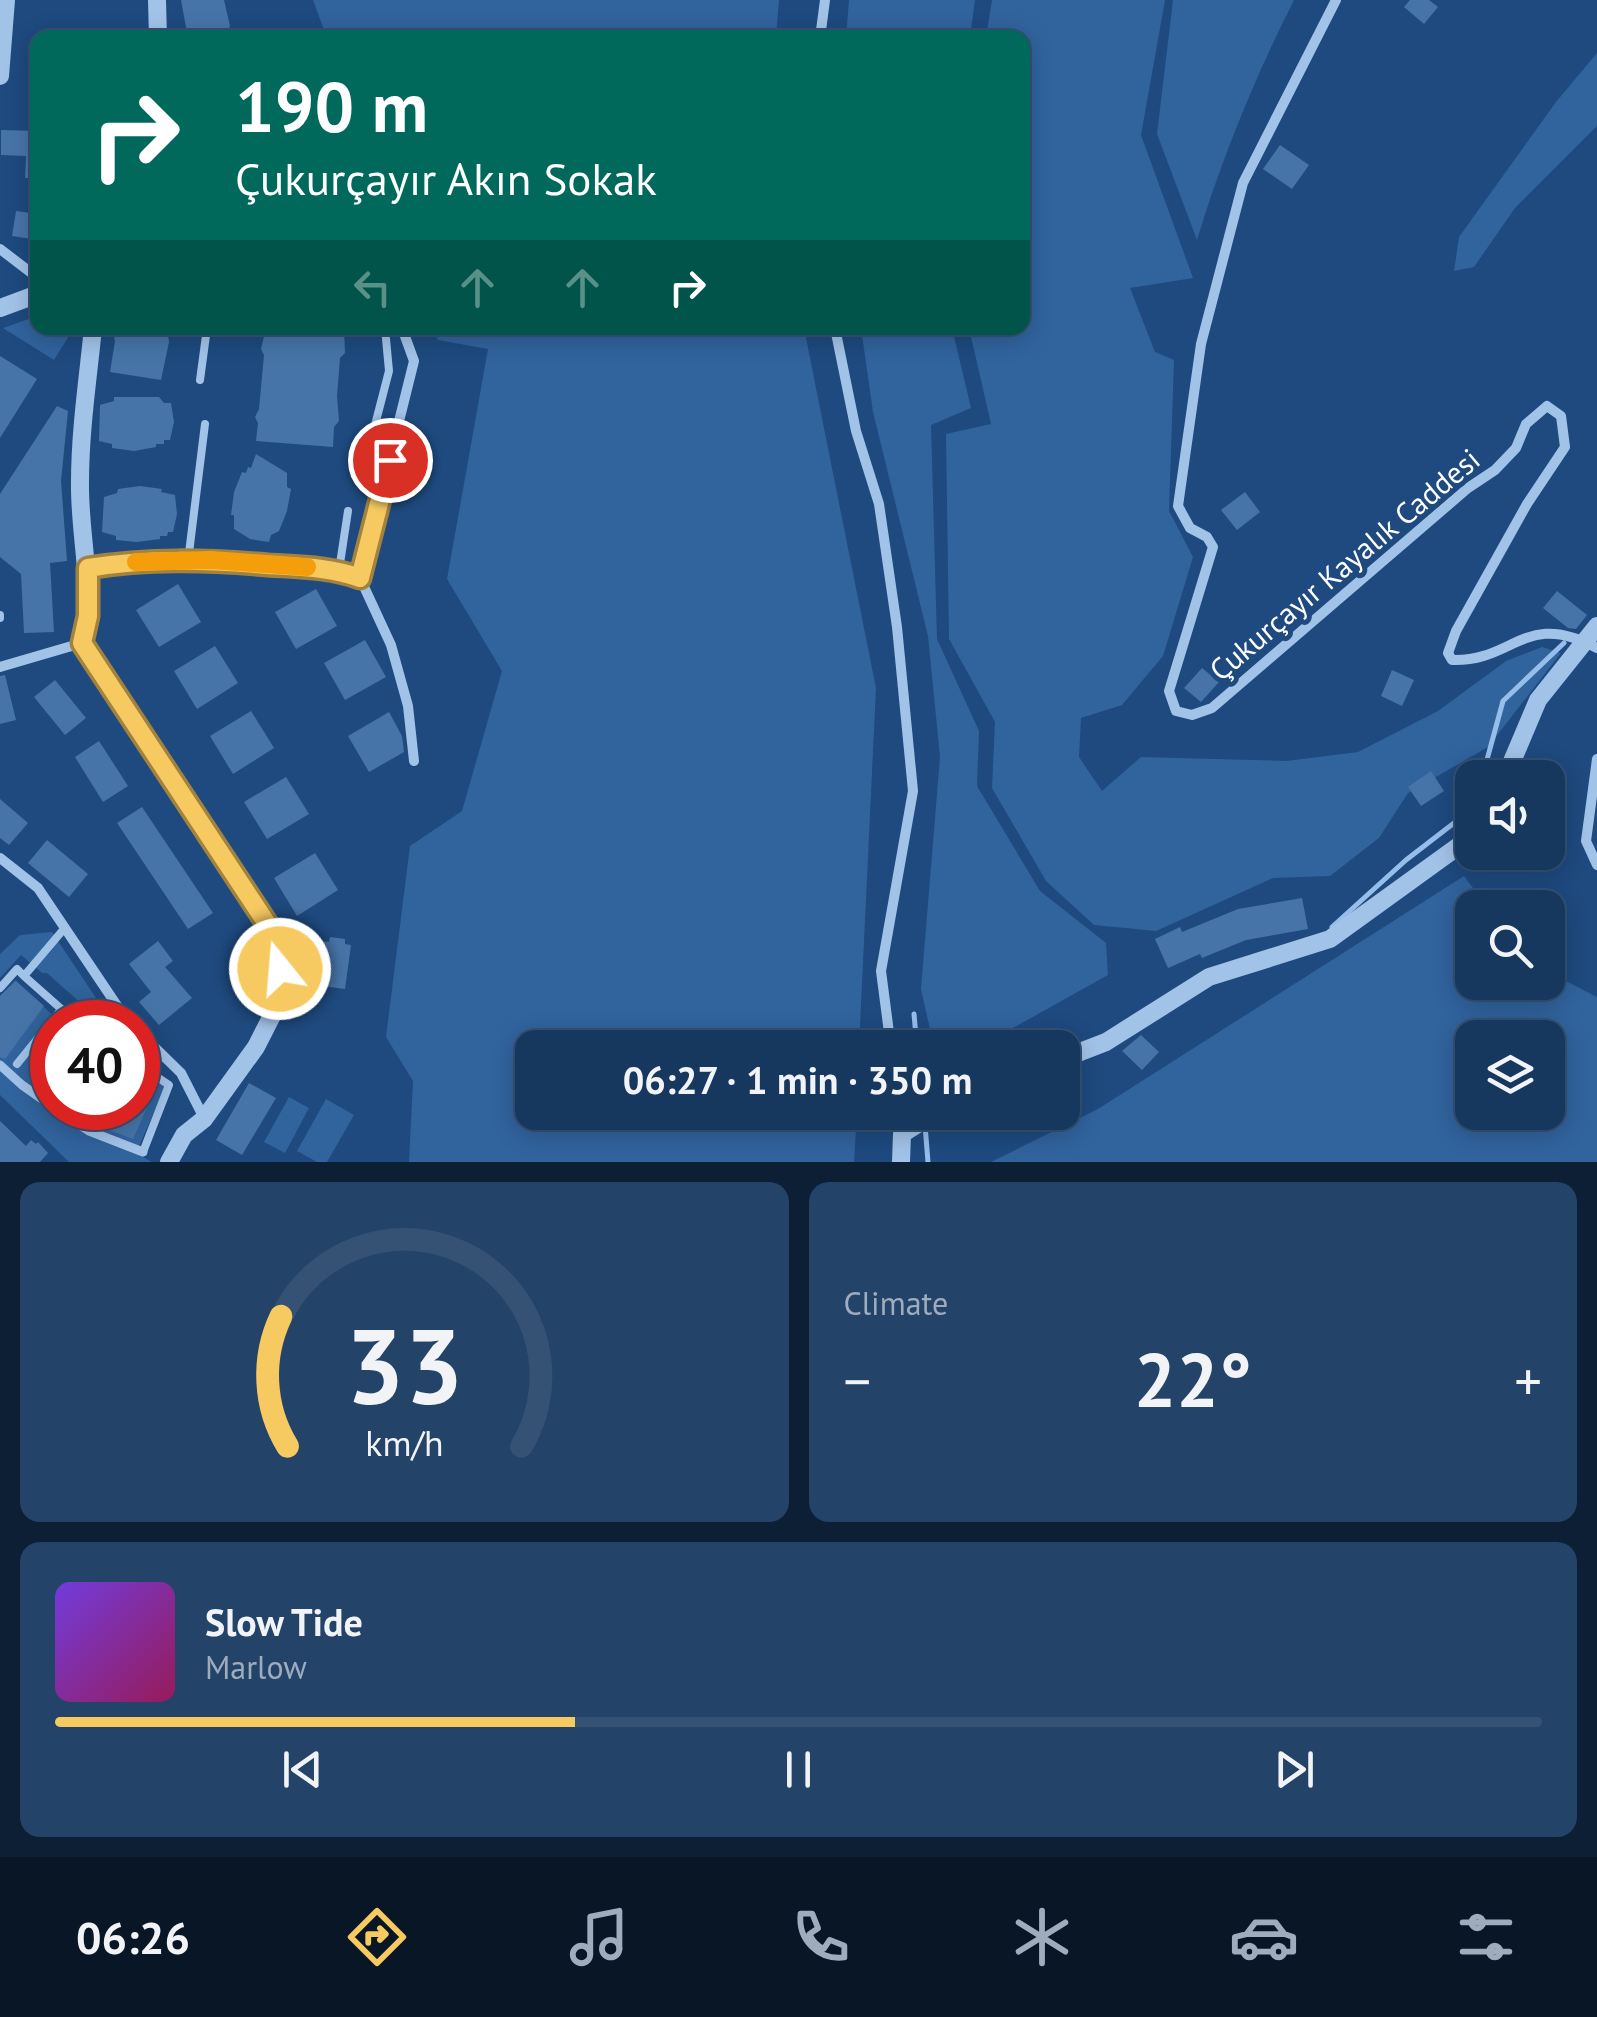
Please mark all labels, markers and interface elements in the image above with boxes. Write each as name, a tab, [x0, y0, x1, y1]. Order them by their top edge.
text: 190 m	[235, 61, 428, 151]
icon: right	[70, 70, 200, 200]
text: Çukurçayır Akın Sokak	[235, 149, 657, 207]
icon: left	[345, 260, 400, 315]
icon: ahead	[450, 260, 505, 315]
icon: ahead	[555, 260, 610, 315]
icon: right	[660, 260, 715, 315]
pin	[348, 418, 433, 503]
icon: arrive	[363, 433, 418, 488]
street label: Çukurçayır Kayalık Caddesi	[1201, 439, 1487, 689]
map controls	[1455, 760, 1565, 1130]
button: sound	[1455, 760, 1565, 870]
button: search	[1455, 890, 1565, 1000]
position arrow	[228, 917, 332, 1021]
speed limit sign: 40	[30, 1000, 160, 1130]
button: layers	[1455, 1020, 1565, 1130]
text: 06:27 · 1 min · 350 m	[623, 1055, 972, 1104]
text: Climate	[844, 1282, 948, 1324]
text: 33	[345, 1298, 463, 1433]
text: 22°	[1134, 1331, 1252, 1428]
text: −	[844, 1345, 871, 1416]
text: +	[1514, 1345, 1542, 1416]
text: km/h	[365, 1420, 443, 1466]
text: Slow Tide	[205, 1597, 363, 1646]
text: Marlow	[205, 1646, 307, 1688]
icon: previous	[275, 1742, 330, 1797]
icon: pause	[771, 1742, 826, 1797]
icon: next	[1267, 1742, 1322, 1797]
icon: directions	[342, 1902, 412, 1972]
icon: music	[564, 1902, 634, 1972]
icon: phone	[786, 1902, 856, 1972]
icon: climate	[1007, 1902, 1077, 1972]
icon: car	[1229, 1902, 1299, 1972]
icon: filters	[1451, 1902, 1521, 1972]
text: 06:26	[76, 1908, 190, 1966]

